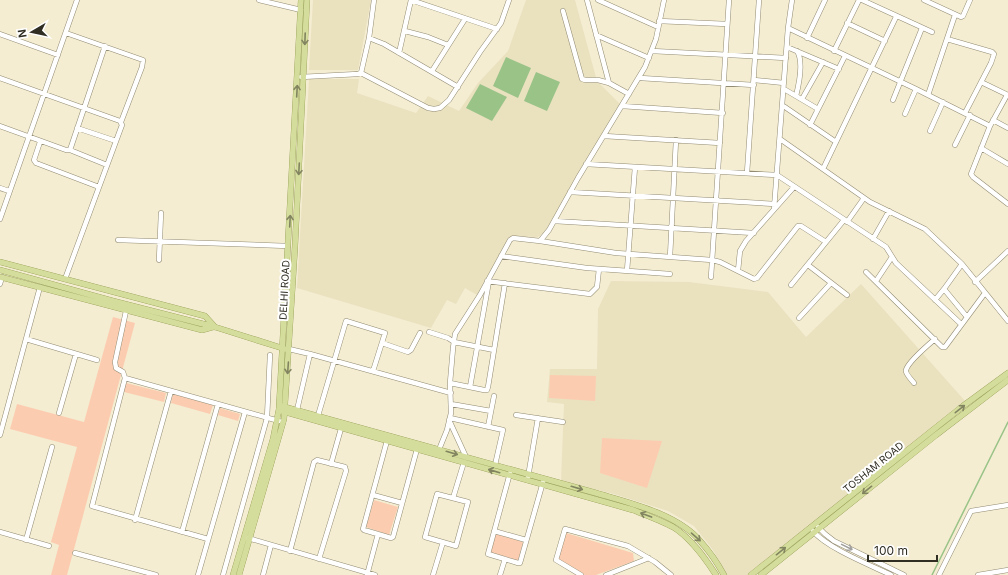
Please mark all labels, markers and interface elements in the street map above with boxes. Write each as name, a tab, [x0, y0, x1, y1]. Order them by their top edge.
north arrow	[12, 12, 52, 52]
text: N	[15, 28, 30, 39]
one-way arrow	[302, 32, 309, 45]
one-way arrow	[293, 85, 300, 98]
one-way arrow	[295, 162, 303, 175]
one-way arrow	[286, 215, 293, 228]
street label: DELHI ROAD	[276, 260, 292, 320]
one-way arrow	[284, 361, 291, 374]
one-way arrow	[954, 405, 965, 414]
street label: TOSHAM ROAD	[840, 439, 906, 495]
one-way arrow	[445, 450, 458, 457]
one-way arrow	[488, 467, 501, 474]
one-way arrow	[570, 485, 583, 492]
one-way arrow	[861, 486, 872, 495]
one-way arrow	[640, 510, 652, 518]
one-way arrow	[691, 532, 701, 542]
scale bar	[868, 537, 937, 563]
text: 100 m	[874, 543, 908, 558]
one-way arrow	[840, 544, 852, 551]
one-way arrow	[776, 547, 787, 556]

